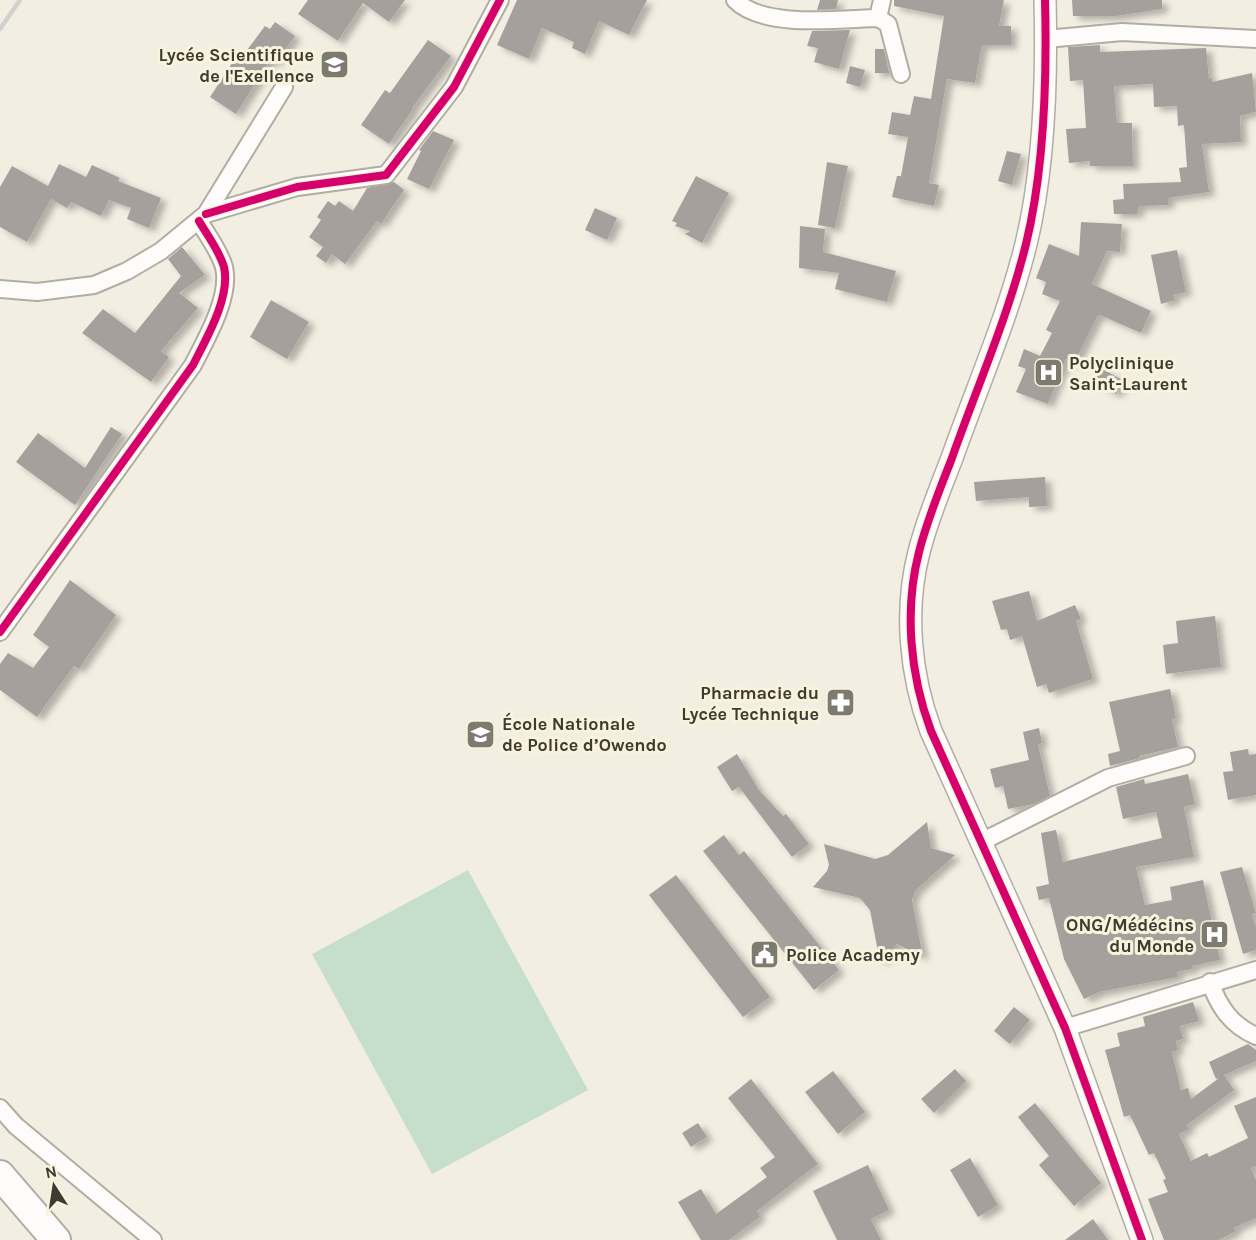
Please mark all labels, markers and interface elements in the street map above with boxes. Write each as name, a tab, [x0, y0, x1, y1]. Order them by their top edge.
place label: Lycée Scientifique de l'Exellence	[158, 44, 314, 87]
school or university icon: Lycée Scientifique de l'Exellence	[319, 49, 351, 81]
place label: Polyclinique Saint-Laurent	[1069, 352, 1188, 395]
hospital icon: Polyclinique Saint-Laurent	[1032, 357, 1064, 389]
place label: Pharmacie du Lycée Technique	[681, 682, 819, 725]
pharmacy icon: Pharmacie du Lycée Technique	[824, 687, 856, 719]
place label: École Nationale de Police d’Owendo	[502, 712, 667, 756]
school or university icon: École Nationale de Police d’Owendo	[465, 718, 497, 750]
place label: ONG/Médécins du Monde	[1066, 914, 1194, 957]
hospital icon: ONG/Médécins du Monde	[1199, 919, 1231, 951]
public building icon: Police Academy	[749, 939, 781, 971]
place label: Police Academy	[786, 944, 920, 966]
north arrow	[24, 1156, 84, 1216]
text: N	[43, 1161, 59, 1182]

